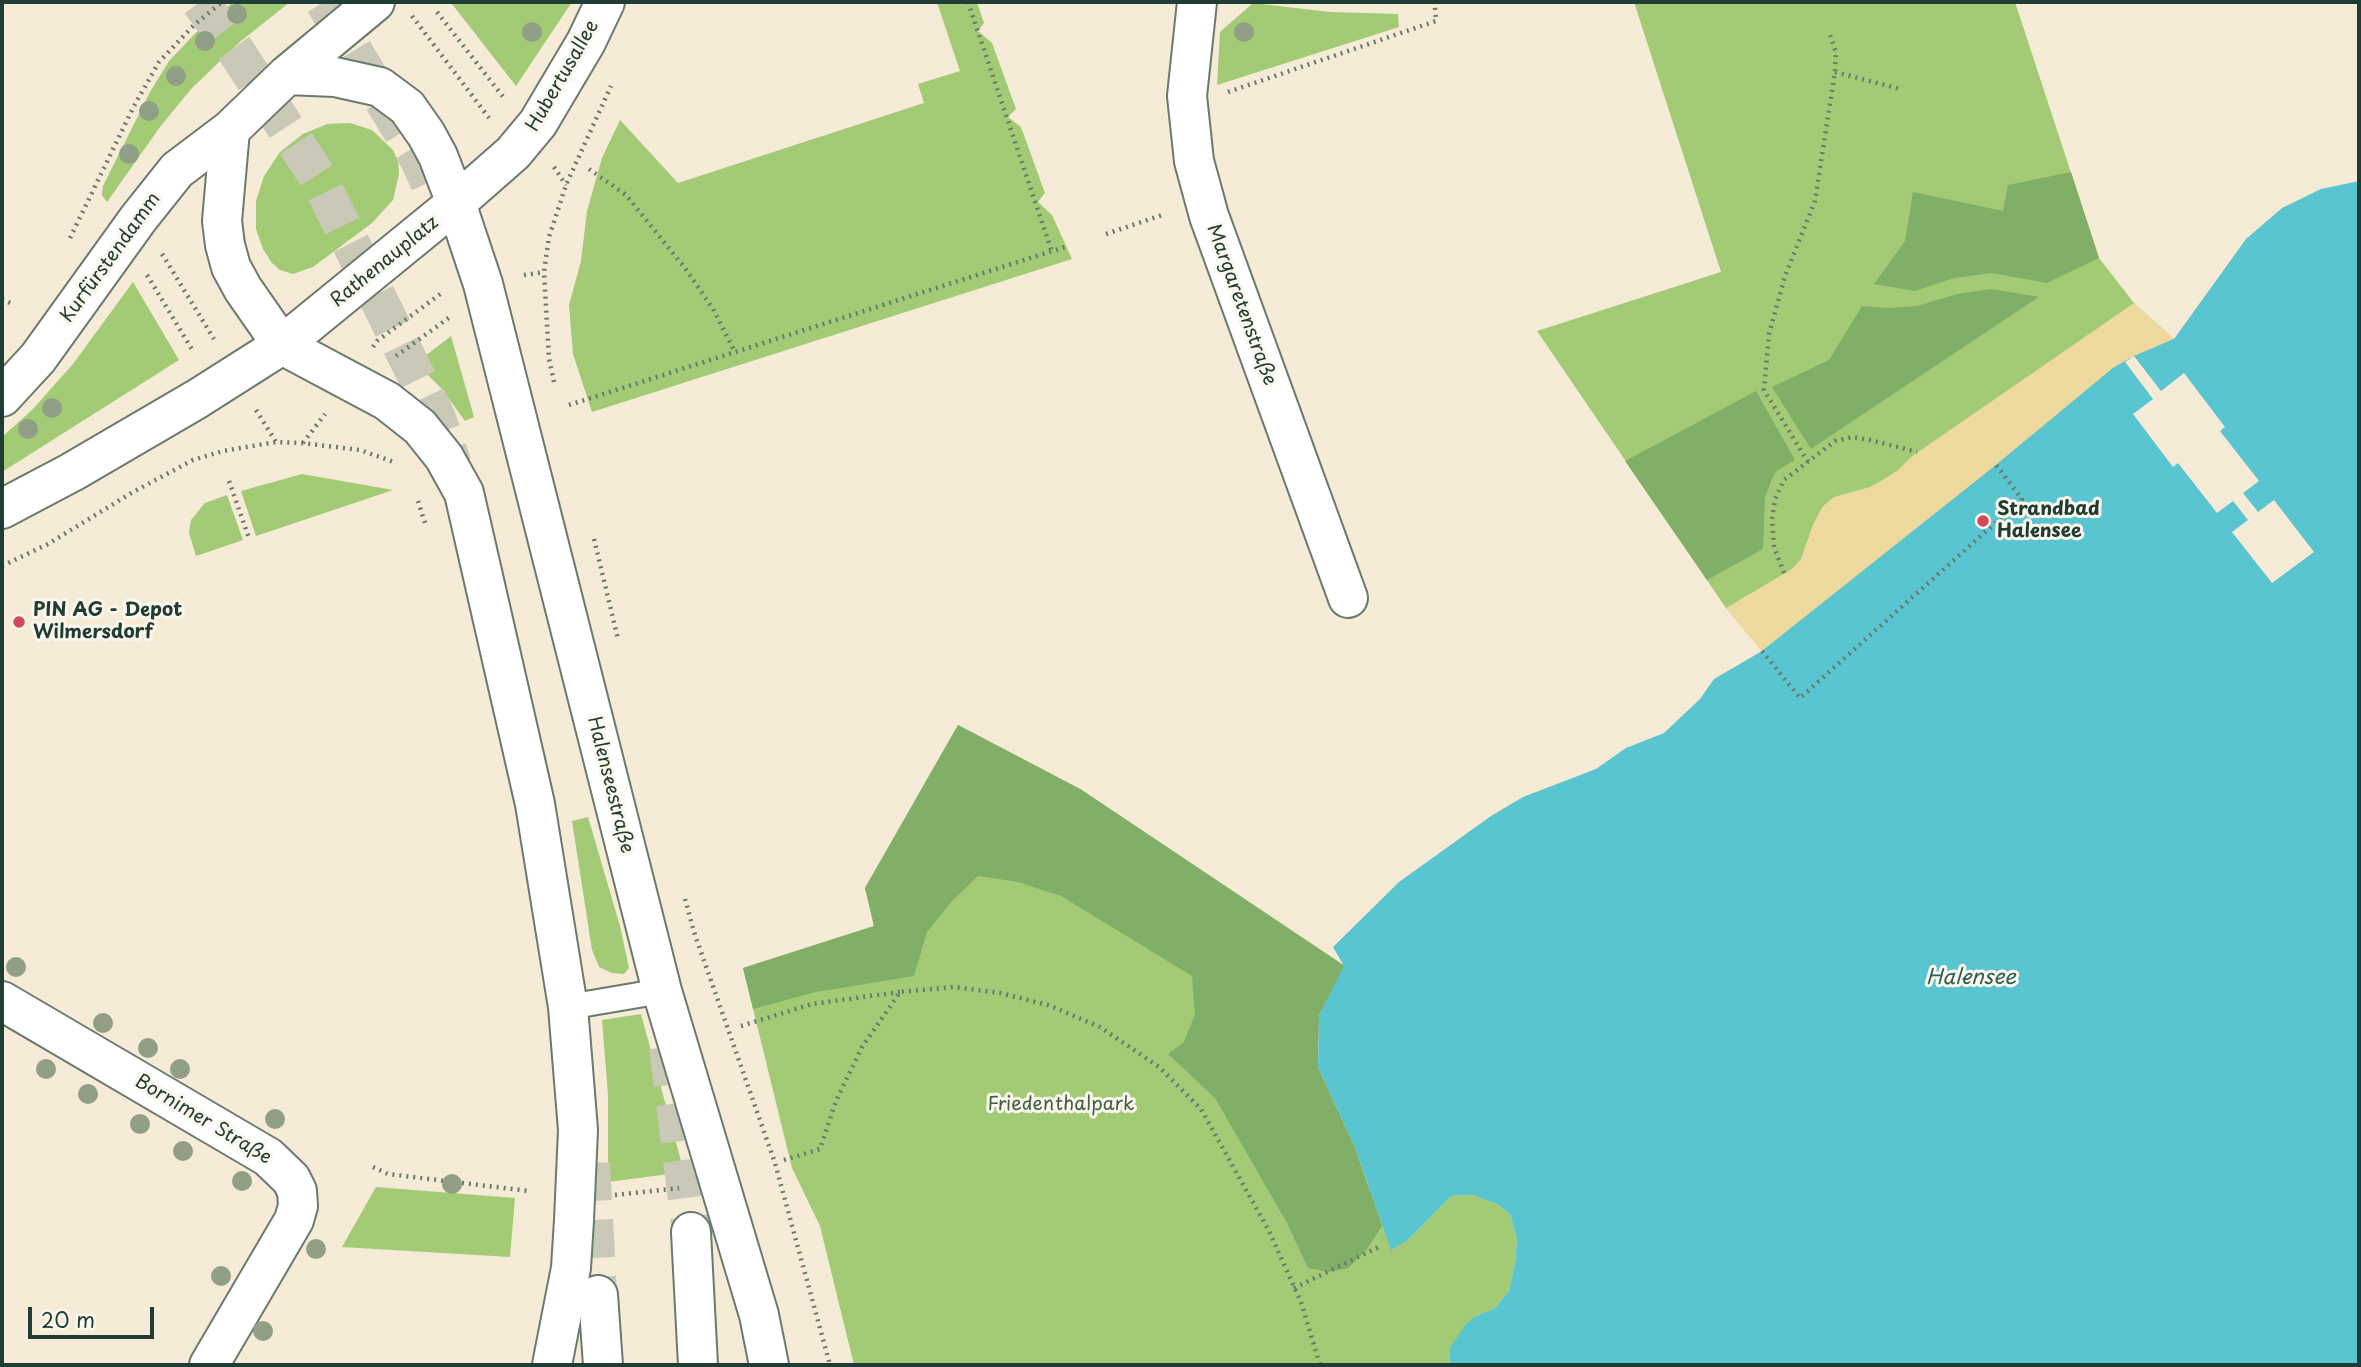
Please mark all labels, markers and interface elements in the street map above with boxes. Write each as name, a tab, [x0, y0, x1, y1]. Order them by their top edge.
street label: Hubertusallee	[522, 16, 604, 136]
street label: Kurfürstendamm	[56, 189, 166, 327]
street label: Rathenauplatz	[327, 212, 443, 312]
street label: Margaretenstraße	[1201, 221, 1281, 389]
place label: Strandbad Halensee	[1997, 499, 2100, 543]
marker: Strandbad Halensee	[1975, 513, 1991, 529]
place label: PIN AG - Depot Wilmersdorf	[33, 600, 182, 644]
marker: PIN AG - Depot Wilmersdorf	[11, 614, 27, 630]
street label: Halenseestraße	[582, 714, 638, 856]
water label: Halensee	[1926, 965, 2016, 991]
street label: Bornimer Straße	[131, 1070, 275, 1170]
park label: Friedenthalpark	[987, 1094, 1135, 1116]
scale bar	[32, 1294, 158, 1338]
text: 20 m	[41, 1303, 95, 1335]

